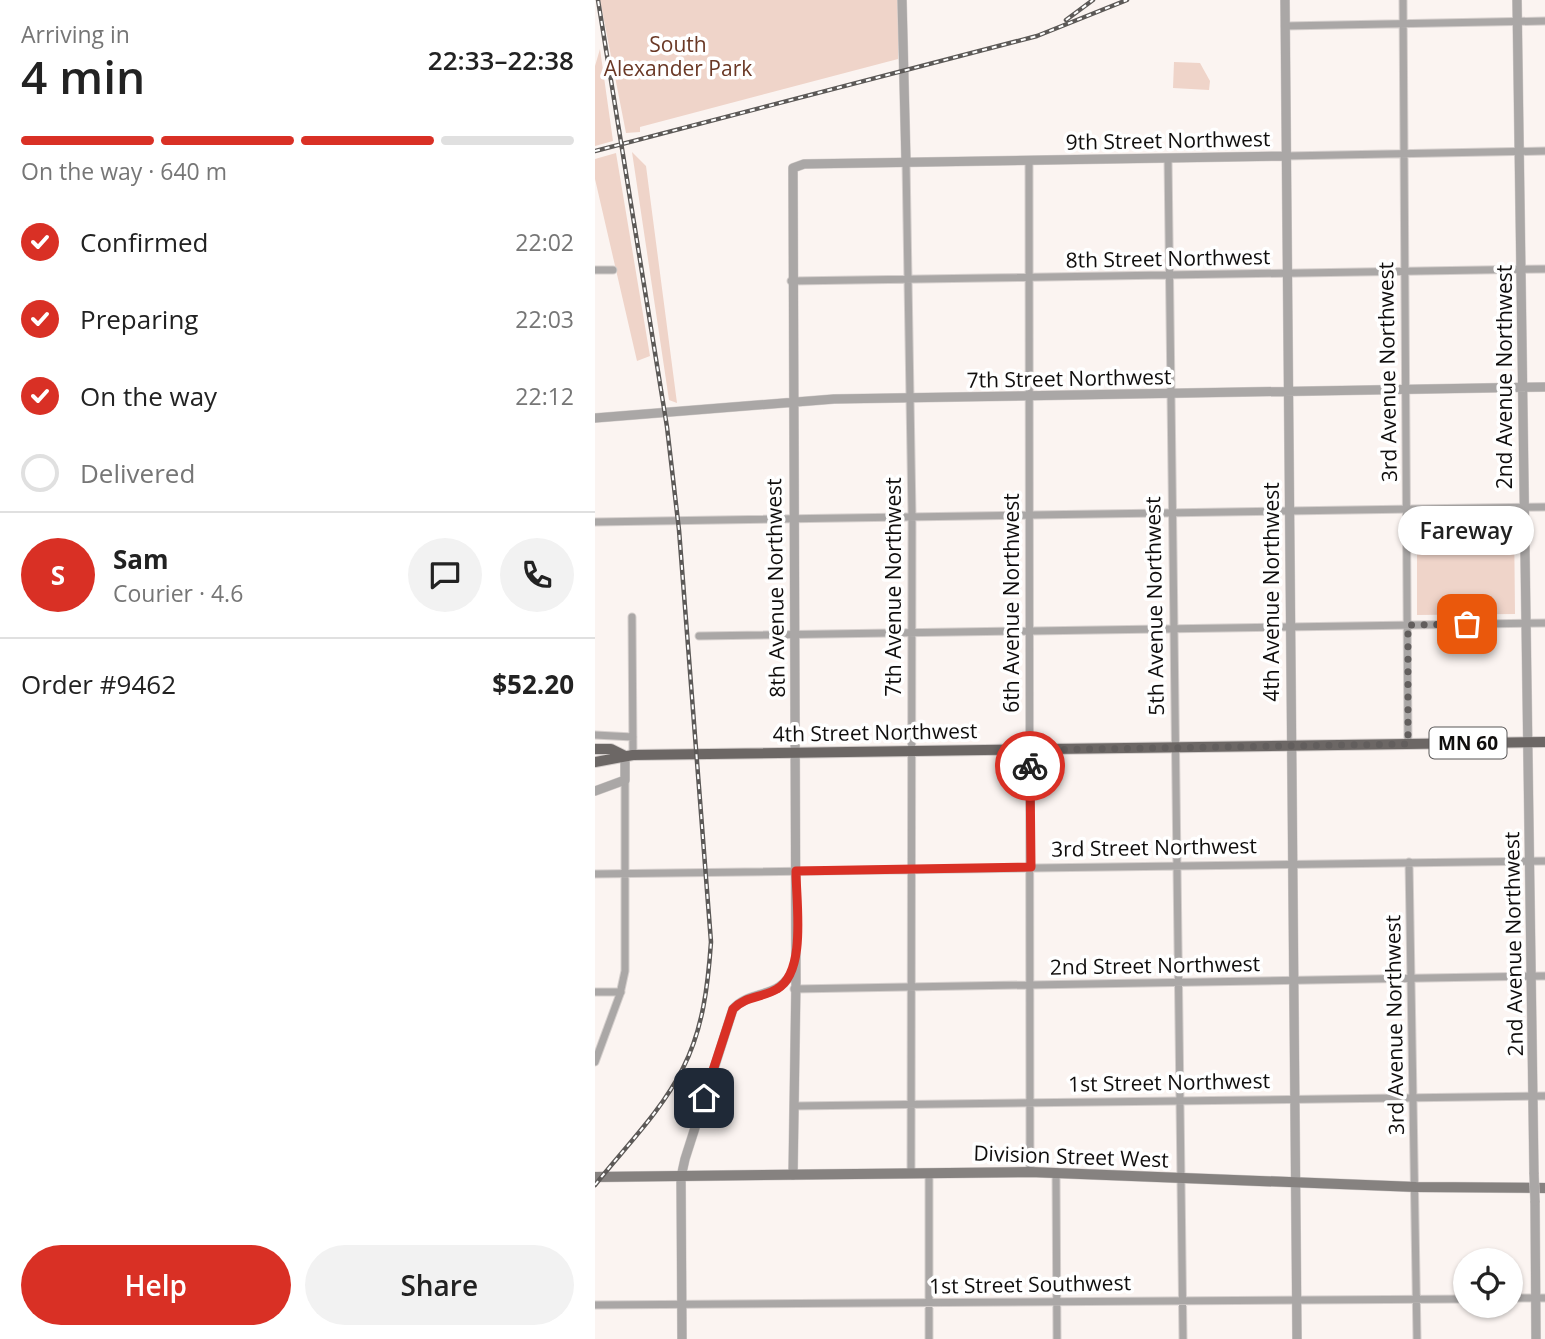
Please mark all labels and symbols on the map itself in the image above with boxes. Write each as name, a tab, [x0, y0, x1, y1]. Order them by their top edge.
park label: South Alexander Park	[604, 30, 752, 82]
street label: 9th Street Northwest	[1065, 124, 1271, 156]
street label: 8th Street Northwest	[1065, 242, 1271, 274]
street label: 3rd Avenue Northwest	[1371, 262, 1403, 482]
street label: 2nd Avenue Northwest	[1490, 265, 1518, 489]
street label: 7th Street Northwest	[966, 362, 1172, 394]
street label: 7th Avenue Northwest	[879, 477, 907, 697]
street label: 8th Avenue Northwest	[759, 478, 791, 698]
street label: 4th Avenue Northwest	[1257, 482, 1285, 702]
street label: 6th Avenue Northwest	[997, 493, 1025, 713]
street label: 5th Avenue Northwest	[1138, 496, 1170, 716]
callout: Fareway	[1399, 505, 1535, 554]
pin	[1437, 594, 1497, 654]
street label: 4th Street Northwest	[772, 716, 978, 748]
road number: MN 60	[1429, 728, 1507, 758]
courier	[995, 731, 1065, 801]
street label: 3rd Street Northwest	[1051, 831, 1257, 863]
street label: 2nd Avenue Northwest	[1497, 831, 1529, 1057]
street label: 3rd Avenue Northwest	[1378, 915, 1410, 1135]
street label: 2nd Street Northwest	[1050, 949, 1260, 981]
street label: 1st Street Northwest	[1068, 1066, 1270, 1098]
pin	[674, 1068, 734, 1128]
street label: Division Street West	[973, 1139, 1169, 1173]
street label: 1st Street Southwest	[929, 1268, 1131, 1300]

